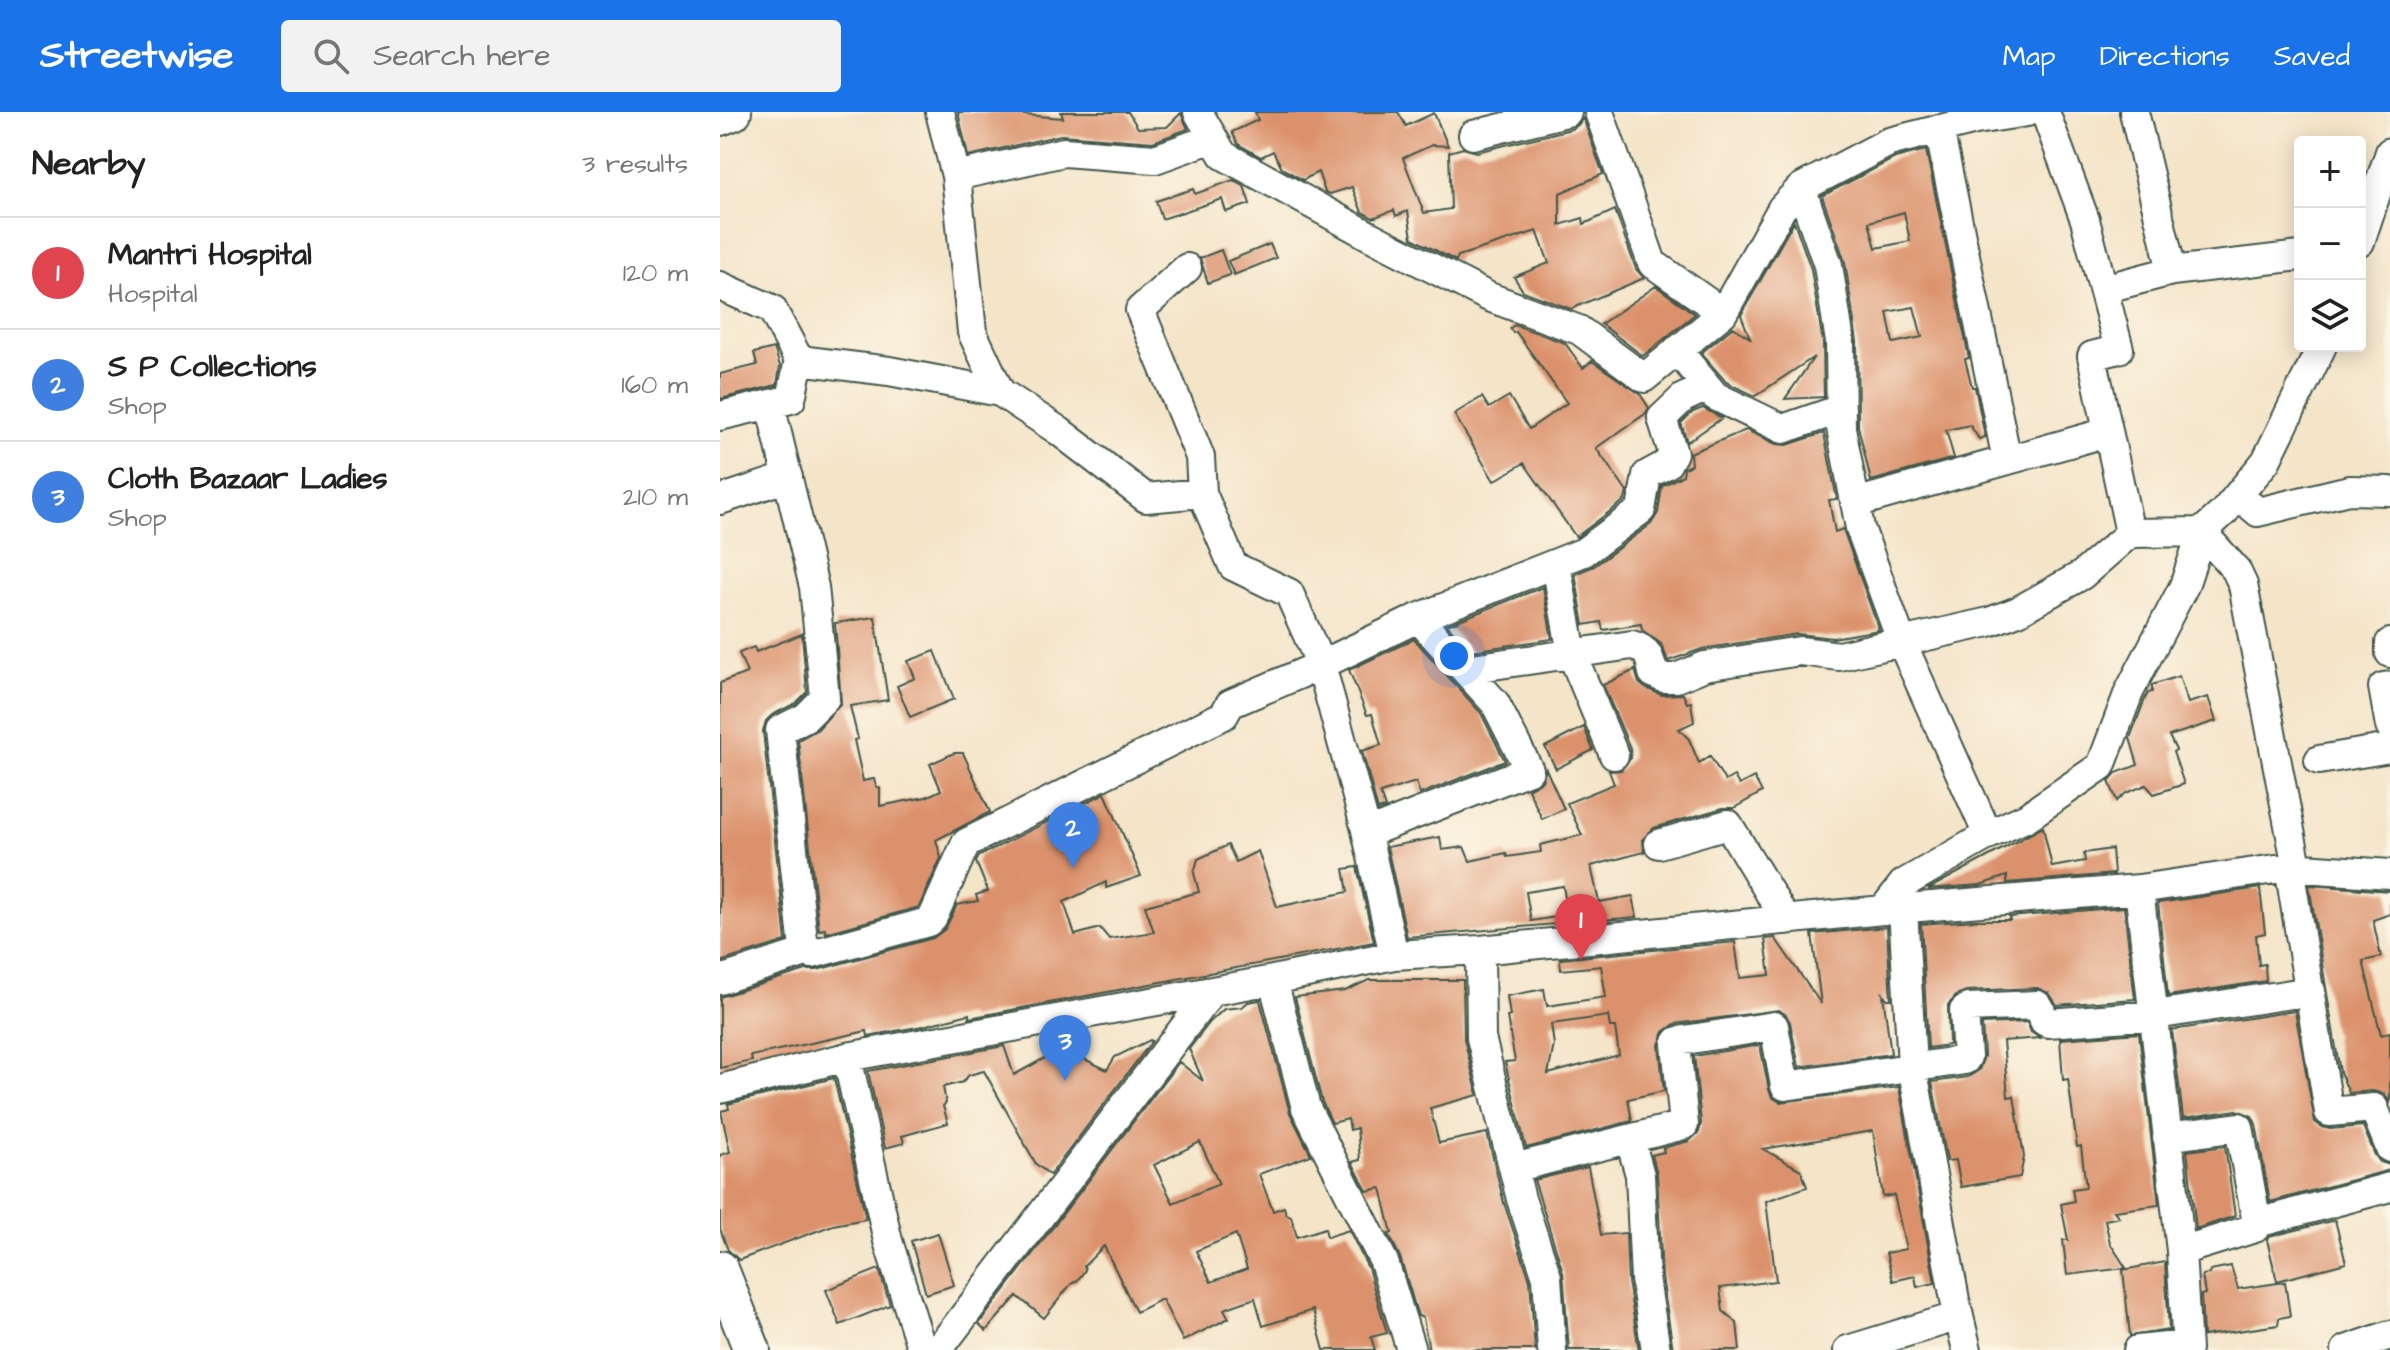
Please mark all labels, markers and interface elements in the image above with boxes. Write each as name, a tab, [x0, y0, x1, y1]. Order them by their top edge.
search box	[281, 20, 841, 92]
text: Streetwise	[40, 30, 233, 82]
icon: search	[309, 34, 353, 78]
text: Search here	[373, 35, 550, 77]
text: Map	[2003, 37, 2056, 76]
text: Directions	[2100, 37, 2230, 76]
text: Saved	[2274, 37, 2350, 76]
map controls	[2294, 136, 2366, 352]
button: +	[2294, 136, 2366, 208]
text: Nearby	[32, 140, 146, 188]
text: 3 results	[582, 146, 688, 182]
button: −	[2294, 208, 2366, 280]
text: Mantri Hospital	[108, 234, 312, 276]
text: 1	[56, 255, 60, 291]
text: 120 m	[623, 255, 688, 291]
text: Hospital	[108, 276, 198, 312]
button: layers	[2294, 280, 2366, 352]
text: S P Collections	[108, 346, 317, 388]
text: 2	[51, 367, 65, 403]
text: 160 m	[621, 367, 688, 403]
text: Shop	[108, 388, 167, 424]
text: Cloth Bazaar Ladies	[108, 458, 388, 500]
text: 3	[51, 479, 65, 515]
text: 210 m	[623, 479, 688, 515]
text: Shop	[108, 500, 167, 536]
your location	[1434, 636, 1474, 676]
pin: 2	[1047, 802, 1099, 868]
pin: 1	[1555, 894, 1607, 960]
pin: 3	[1039, 1015, 1091, 1081]

